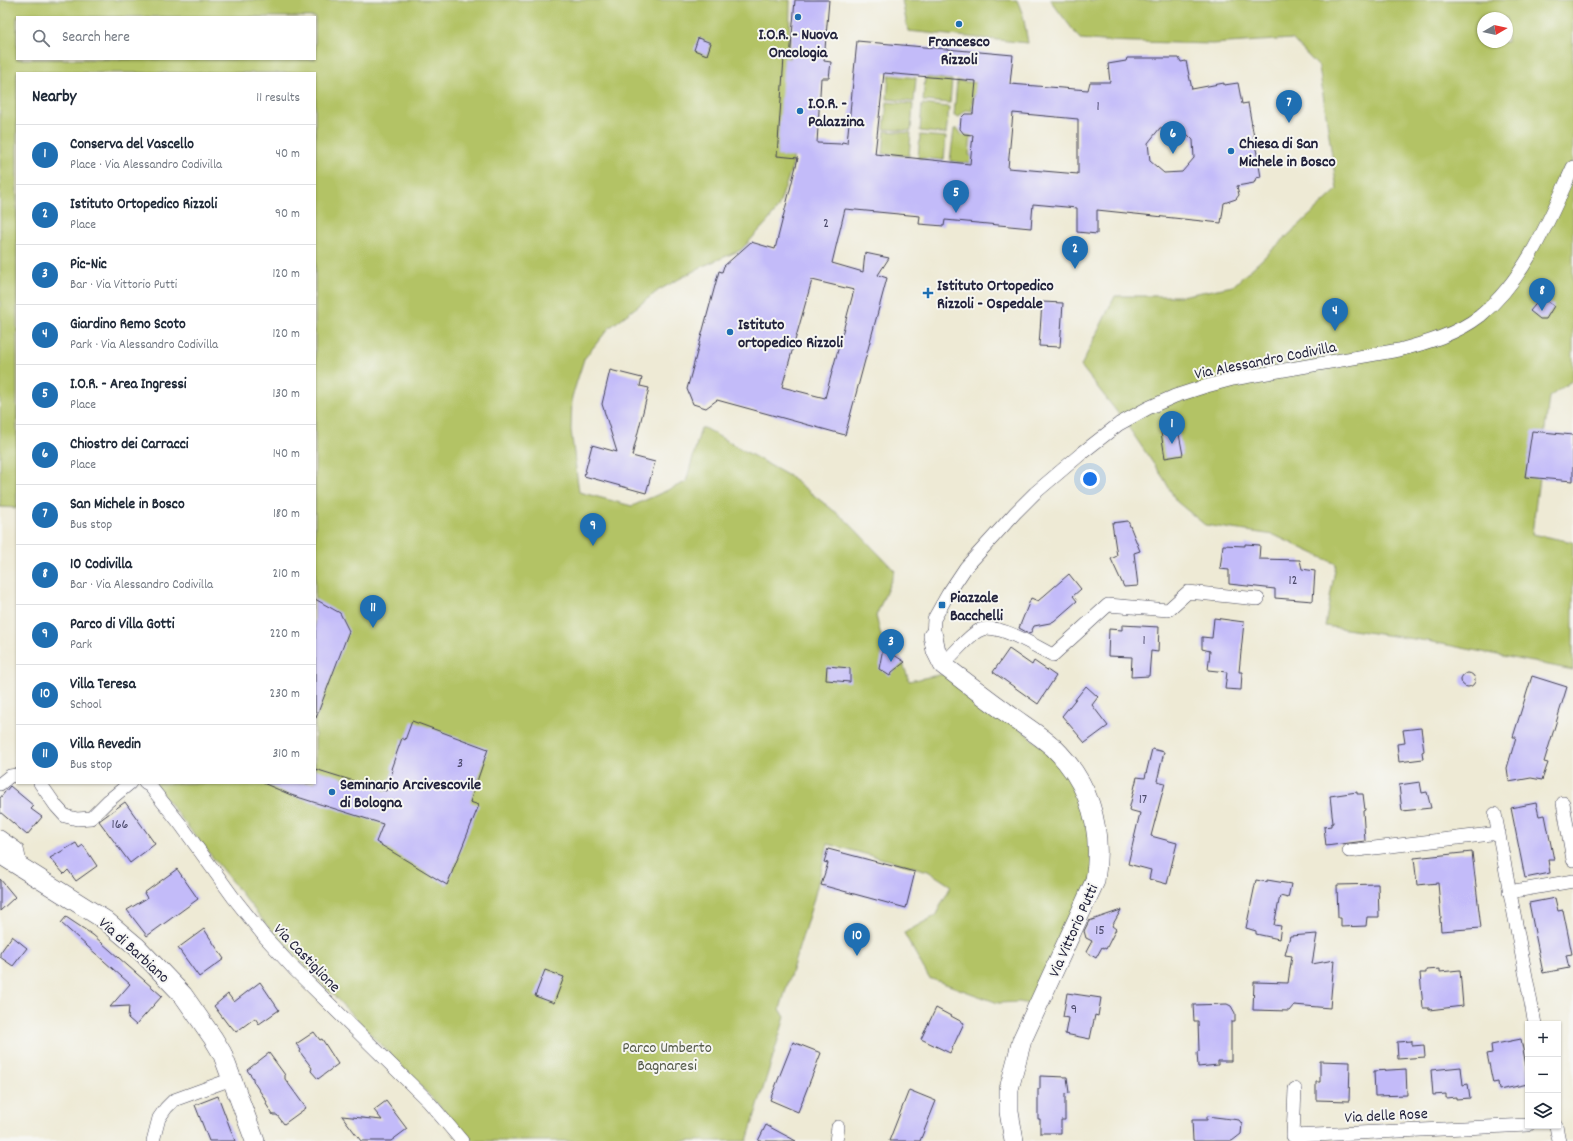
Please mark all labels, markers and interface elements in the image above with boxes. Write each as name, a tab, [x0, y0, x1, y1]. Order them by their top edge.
marker: I.O.R. - Nuova Oncologia	[793, 12, 803, 22]
north arrow	[1477, 12, 1513, 48]
search box	[16, 16, 316, 60]
marker: Francesco Rizzoli	[954, 19, 964, 29]
place label: I.O.R. - Nuova Oncologia	[759, 24, 839, 65]
icon: search	[30, 27, 52, 49]
text: Search here	[62, 27, 130, 49]
place label: Francesco Rizzoli	[928, 31, 990, 72]
text: Nearby	[32, 86, 76, 110]
text: 11 results	[256, 89, 300, 108]
pin: 7	[1276, 90, 1302, 123]
place label: I.O.R. - Palazzina	[808, 93, 866, 134]
house number: 1	[1096, 97, 1100, 117]
marker: I.O.R. - Palazzina	[795, 106, 805, 116]
pin: 6	[1160, 121, 1186, 154]
place label: Chiesa di San Michele in Bosco	[1239, 133, 1336, 174]
text: Conserva del Vascello	[70, 134, 194, 156]
text: 1	[44, 145, 46, 164]
text: 40 m	[276, 145, 300, 164]
marker: Chiesa di San Michele in Bosco	[1226, 146, 1236, 156]
text: Place · Via Alessandro Codivilla	[70, 156, 222, 175]
pin: 5	[943, 180, 969, 213]
text: Istituto Ortopedico Rizzoli	[70, 194, 217, 216]
text: 2	[42, 205, 48, 224]
text: 90 m	[275, 205, 300, 224]
house number: 2	[823, 214, 829, 234]
text: Place	[70, 216, 96, 235]
pin: 2	[1062, 236, 1088, 269]
text: Pic-Nic	[70, 254, 107, 276]
text: 3	[42, 265, 48, 284]
text: 120 m	[272, 265, 300, 284]
place label: Istituto Ortopedico Rizzoli - Ospedale	[937, 275, 1054, 316]
text: Bar · Via Vittorio Putti	[70, 276, 177, 295]
pin: 8	[1529, 278, 1555, 311]
marker: Istituto Ortopedico Rizzoli - Ospedale	[922, 287, 934, 299]
pin: 4	[1322, 298, 1348, 331]
text: Giardino Remo Scoto	[70, 314, 186, 336]
place label: Istituto ortopedico Rizzoli	[738, 314, 843, 355]
text: 4	[42, 325, 48, 344]
text: 120 m	[272, 325, 300, 344]
marker: Istituto ortopedico Rizzoli	[725, 327, 735, 337]
text: Park · Via Alessandro Codivilla	[70, 336, 218, 355]
street label: Via Alessandro Codivilla	[1193, 336, 1339, 386]
text: I.O.R. - Area Ingressi	[70, 374, 187, 396]
text: 5	[42, 385, 48, 404]
text: 130 m	[272, 385, 300, 404]
text: Place	[70, 396, 96, 415]
pin: 1	[1159, 411, 1185, 444]
text: Chiostro dei Carracci	[70, 434, 188, 456]
text: 6	[42, 445, 48, 464]
text: 140 m	[273, 445, 300, 464]
text: Place	[70, 456, 96, 475]
your location	[1080, 469, 1100, 489]
text: San Michele in Bosco	[70, 494, 185, 516]
text: 7	[43, 505, 47, 524]
text: 180 m	[273, 505, 300, 524]
pin: 9	[580, 513, 606, 546]
text: Bus stop	[70, 516, 112, 535]
text: 10 Codivilla	[70, 554, 132, 576]
text: 8	[42, 565, 48, 584]
text: 210 m	[272, 565, 300, 584]
house number: 12	[1288, 571, 1298, 591]
text: Bar · Via Alessandro Codivilla	[70, 576, 213, 595]
place label: Piazzale Bacchelli	[950, 587, 1003, 628]
pin: 11	[360, 595, 386, 628]
marker: Piazzale Bacchelli	[937, 600, 947, 610]
text: Parco di Villa Gotti	[70, 614, 174, 636]
text: 9	[42, 625, 48, 644]
text: 220 m	[270, 625, 300, 644]
pin: 3	[878, 629, 904, 662]
house number: 1	[1142, 631, 1146, 651]
text: Park	[70, 636, 92, 655]
text: Villa Teresa	[70, 674, 136, 696]
text: 10	[40, 685, 50, 704]
text: 230 m	[270, 685, 300, 704]
text: School	[70, 696, 102, 715]
text: Villa Revedin	[70, 734, 141, 756]
text: 11	[42, 745, 48, 764]
text: 310 m	[272, 745, 300, 764]
house number: 3	[457, 754, 463, 774]
text: Bus stop	[70, 756, 112, 775]
place label: Seminario Arcivescovile di Bologna	[340, 774, 481, 815]
marker: Seminario Arcivescovile di Bologna	[327, 787, 337, 797]
house number: 17	[1139, 790, 1147, 810]
house number: 166	[112, 815, 129, 835]
street label: Via Vittorio Putti	[1043, 881, 1105, 981]
street label: Via di Barbiano	[93, 913, 174, 989]
street label: Via Castiglione	[267, 919, 345, 998]
house number: 15	[1095, 921, 1105, 941]
pin: 10	[844, 923, 870, 956]
house number: 9	[1071, 1000, 1077, 1020]
map controls	[1525, 1021, 1561, 1129]
button: +	[1525, 1021, 1561, 1057]
park label: Parco Umberto Bagnaresi	[622, 1037, 712, 1078]
button: −	[1525, 1057, 1561, 1093]
button: layers	[1525, 1093, 1561, 1129]
street label: Via delle Rose	[1344, 1103, 1428, 1130]

